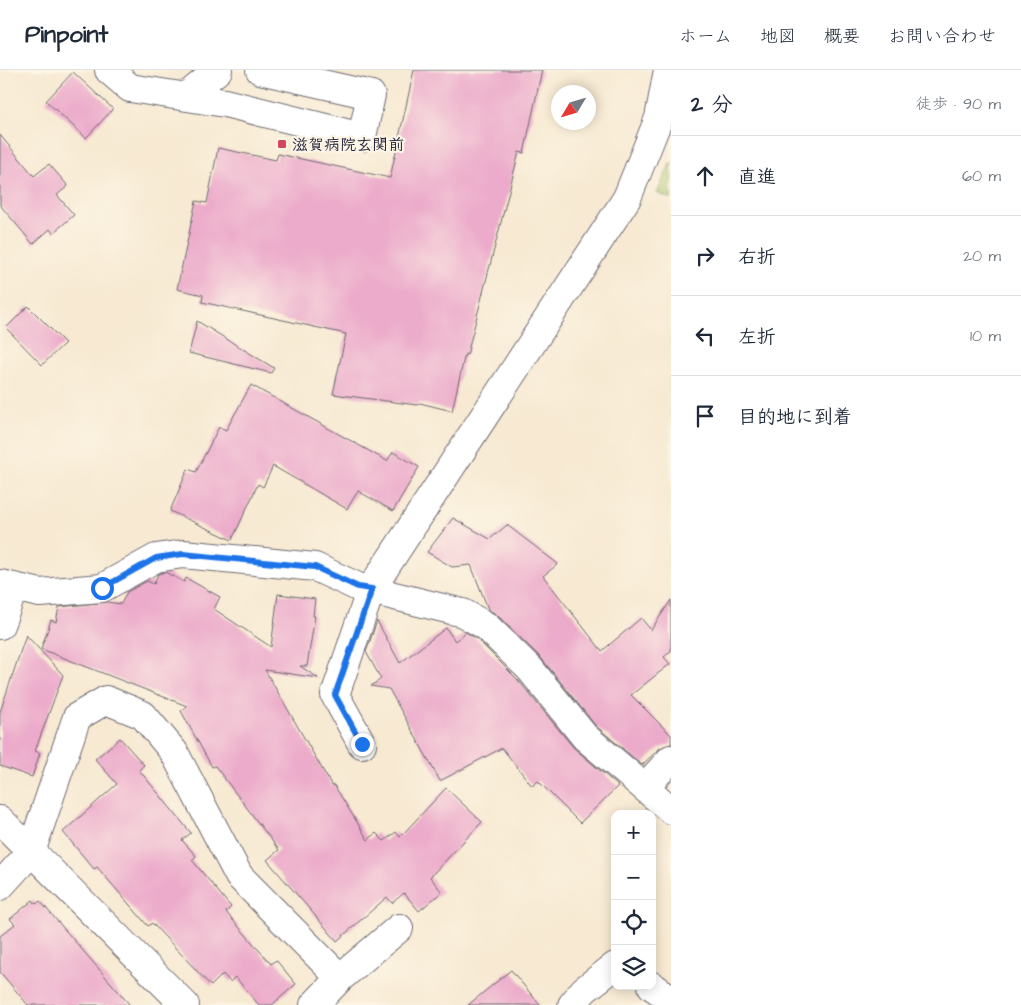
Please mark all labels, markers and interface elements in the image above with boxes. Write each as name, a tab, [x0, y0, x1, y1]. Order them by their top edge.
text: Pinpoint	[25, 18, 108, 52]
text: ホーム	[679, 24, 732, 49]
text: 地図	[760, 24, 796, 49]
text: 概要	[824, 24, 860, 49]
text: お問い合わせ	[888, 24, 996, 49]
north arrow	[551, 85, 596, 130]
text: 2 分	[691, 90, 732, 119]
text: 徒歩 · 90 m	[916, 93, 1001, 115]
place label: 滋賀病院玄関前	[292, 134, 404, 156]
marker: 滋賀病院玄関前	[276, 138, 288, 150]
icon: ahead	[691, 162, 719, 190]
text: 直進	[738, 164, 776, 191]
text: 60 m	[962, 165, 1001, 187]
icon: right	[691, 242, 719, 270]
text: 右折	[738, 244, 776, 271]
text: 20 m	[963, 245, 1001, 267]
icon: left	[691, 322, 719, 350]
text: 左折	[738, 324, 776, 351]
text: 10 m	[970, 325, 1001, 347]
icon: arrive	[691, 402, 719, 430]
text: 目的地に到着	[738, 404, 852, 431]
route start	[91, 577, 114, 600]
route end	[351, 733, 374, 756]
map controls	[611, 810, 656, 990]
button: +	[611, 810, 656, 855]
button: −	[611, 855, 656, 900]
button: locate	[611, 900, 656, 945]
button: layers	[611, 945, 656, 990]

